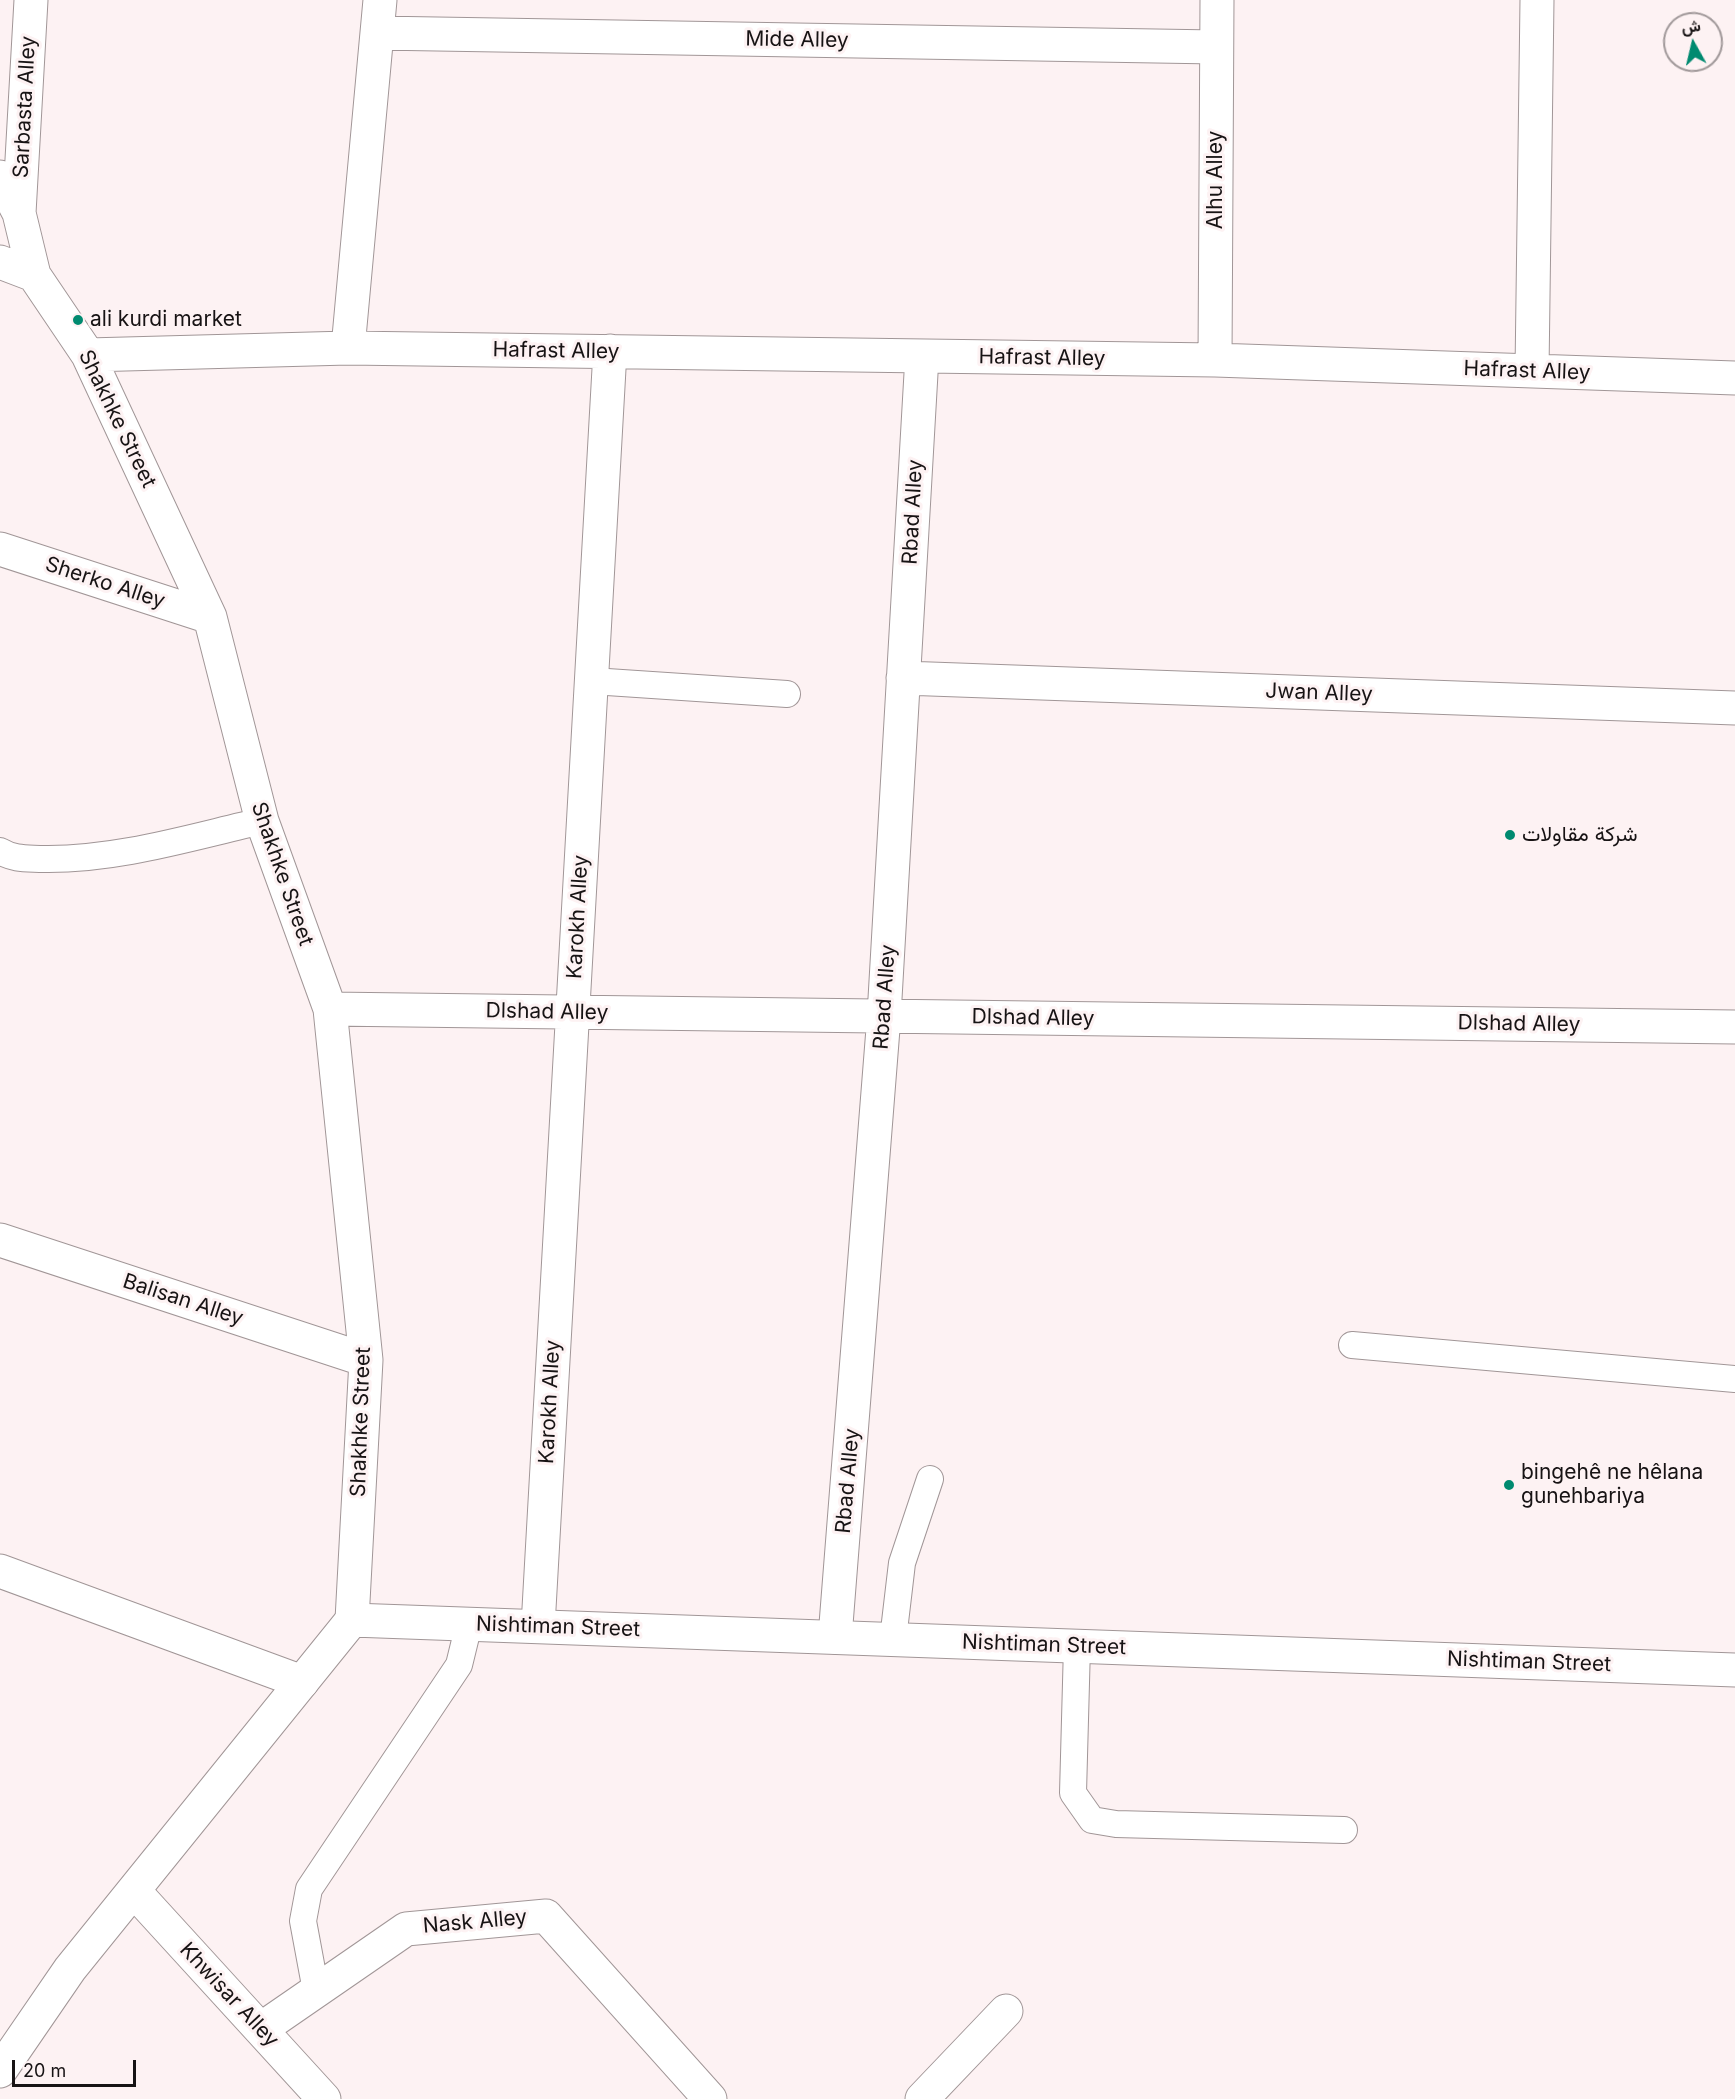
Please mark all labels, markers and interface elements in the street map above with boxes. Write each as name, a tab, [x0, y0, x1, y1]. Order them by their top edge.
north arrow	[1663, 12, 1723, 72]
text: ش	[1680, 15, 1702, 37]
street label: Mide Alley	[745, 26, 849, 54]
street label: Sarbasta Alley	[9, 35, 41, 179]
street label: Alhu Alley	[1203, 131, 1229, 229]
place label: ali kurdi market	[90, 307, 242, 333]
marker: ali kurdi market	[71, 313, 85, 327]
street label: Hafrast Alley	[492, 337, 620, 365]
street label: Hafrast Alley	[978, 344, 1106, 372]
street label: Shakhke Street	[73, 346, 161, 492]
street label: Hafrast Alley	[1463, 356, 1591, 386]
street label: Rbad Alley	[898, 459, 928, 565]
street label: Sherko Alley	[42, 552, 168, 614]
street label: Jwan Alley	[1265, 679, 1373, 707]
street label: Shakhke Street	[246, 799, 318, 949]
place label: شركة مقاولات	[1522, 822, 1638, 848]
marker: شركة مقاولات	[1503, 828, 1517, 842]
street label: Karokh Alley	[562, 854, 594, 980]
street label: Rbad Alley	[869, 944, 901, 1050]
street label: Dlshad Alley	[485, 998, 609, 1026]
street label: Dlshad Alley	[971, 1004, 1095, 1032]
street label: Dlshad Alley	[1457, 1010, 1581, 1038]
street label: Balisan Alley	[120, 1269, 246, 1331]
street label: Karokh Alley	[534, 1339, 566, 1465]
street label: Shakhke Street	[346, 1347, 376, 1497]
street label: Rbad Alley	[831, 1427, 865, 1535]
place label: bingehê ne hêlana gunehbariya	[1521, 1460, 1703, 1510]
marker: bingehê ne hêlana gunehbariya	[1502, 1478, 1516, 1492]
street label: Nishtiman Street	[476, 1612, 640, 1642]
street label: Nishtiman Street	[962, 1630, 1126, 1660]
street label: Nishtiman Street	[1447, 1647, 1611, 1677]
street label: Nask Alley	[422, 1905, 528, 1939]
street label: Khwisar Alley	[174, 1937, 284, 2053]
scale bar	[15, 2048, 140, 2086]
text: 20 m	[23, 2060, 66, 2081]

